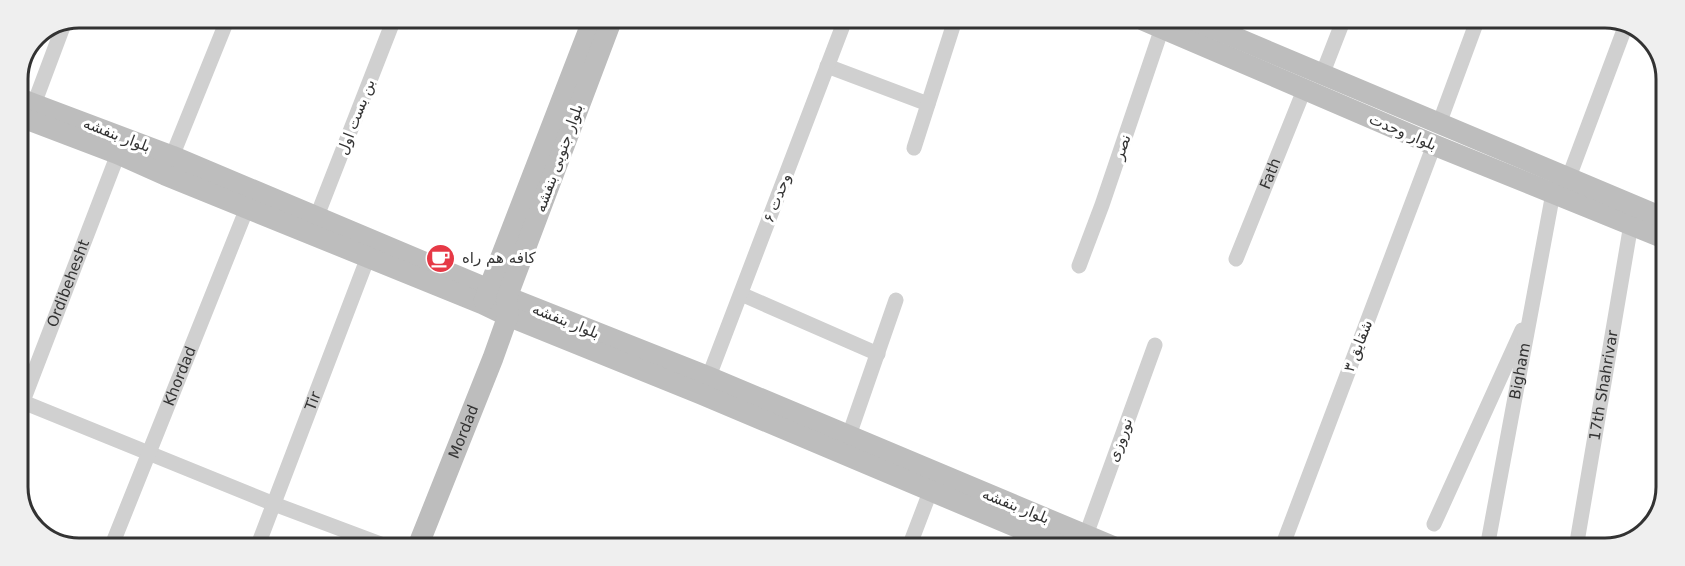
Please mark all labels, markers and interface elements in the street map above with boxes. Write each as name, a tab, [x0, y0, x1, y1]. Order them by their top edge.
street label: بن بست اول	[333, 77, 379, 157]
street label: بلوار جنوبی بنفشه	[531, 101, 587, 215]
street label: بلوار وحدت	[1367, 110, 1439, 154]
street label: بلوار بنفشه	[81, 114, 153, 156]
street label: نصر	[1109, 132, 1135, 163]
street label: Fath	[1256, 156, 1285, 192]
street label: وحدت ۶	[759, 171, 795, 225]
street label: Ordibehesht	[43, 237, 93, 330]
cafe icon: کافه هم راه	[425, 242, 457, 274]
place label: کافه هم راه	[462, 249, 536, 267]
street label: بلوار بنفشه	[530, 299, 602, 343]
street label: شقایق ۳	[1340, 317, 1376, 375]
street label: 17th Shahrivar	[1585, 328, 1622, 442]
street label: Bigham	[1506, 341, 1534, 401]
street label: Khordad	[160, 344, 200, 409]
street label: Tir	[301, 388, 325, 414]
street label: Mordad	[445, 402, 482, 461]
street label: نوروزی	[1104, 416, 1136, 464]
street label: بلوار بنفشه	[980, 484, 1052, 528]

